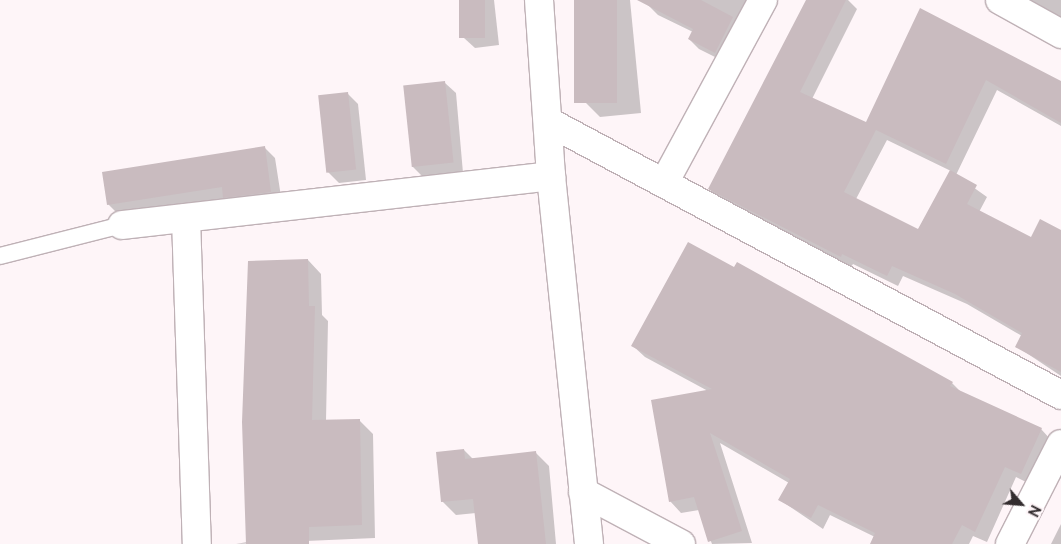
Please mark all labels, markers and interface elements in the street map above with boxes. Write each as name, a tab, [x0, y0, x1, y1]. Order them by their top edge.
north arrow	[996, 479, 1046, 529]
text: N	[1025, 502, 1044, 519]

